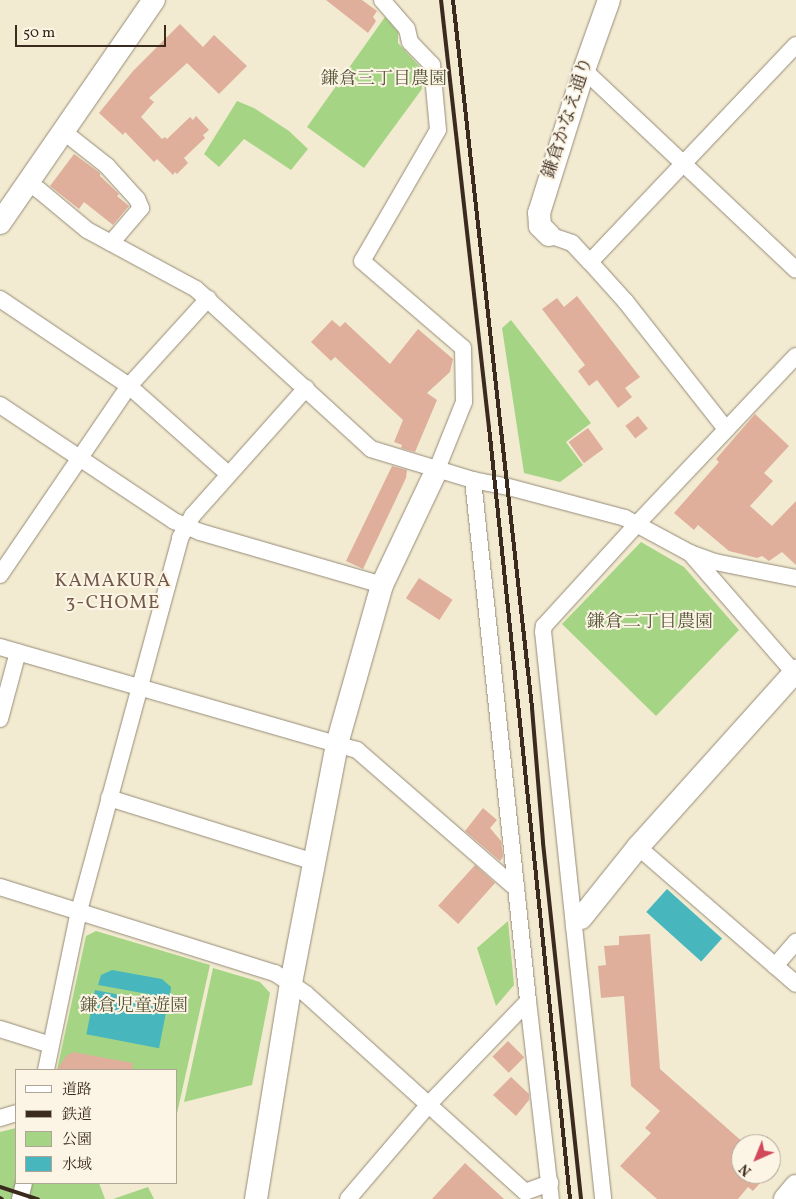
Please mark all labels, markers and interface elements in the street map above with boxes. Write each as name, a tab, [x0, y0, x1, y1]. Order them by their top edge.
scale bar	[18, 15, 169, 47]
text: 50 m	[23, 23, 55, 44]
street label: 鎌倉かなえ通り	[539, 55, 599, 181]
park label: 鎌倉三丁目農園	[321, 69, 447, 91]
district label: KAMAKURA 3-CHOME	[54, 571, 172, 615]
park label: 鎌倉二丁目農園	[587, 612, 713, 634]
park label: 鎌倉児童遊園	[80, 996, 188, 1018]
legend	[15, 1069, 178, 1184]
text: 道路	[62, 1080, 92, 1101]
text: 鉄道	[62, 1105, 92, 1126]
text: 公園	[62, 1130, 92, 1151]
north arrow	[731, 1134, 781, 1184]
text: 水域	[62, 1155, 92, 1176]
text: N	[736, 1159, 756, 1180]

